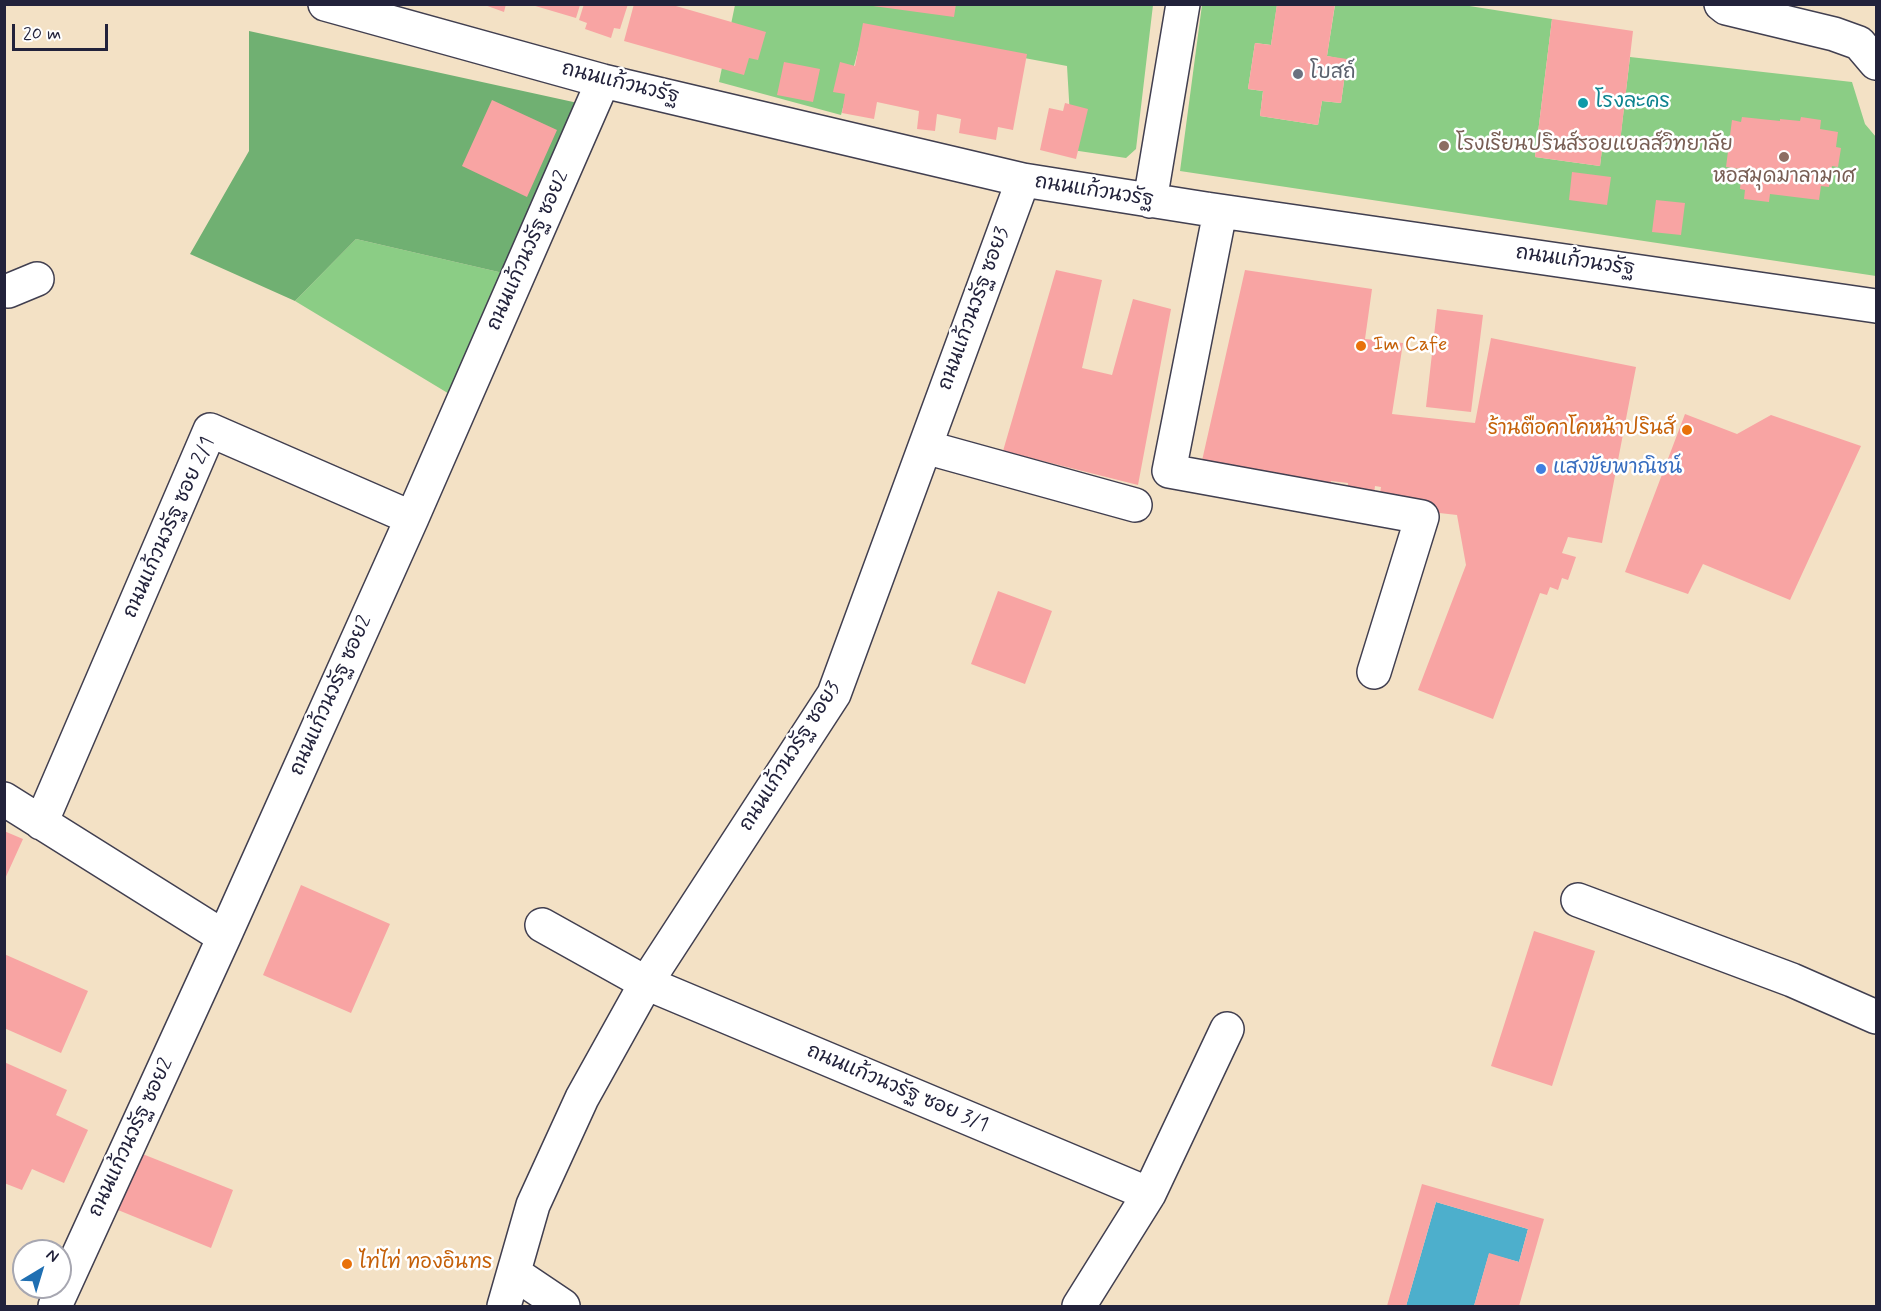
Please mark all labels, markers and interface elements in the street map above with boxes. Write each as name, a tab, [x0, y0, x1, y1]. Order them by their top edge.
scale bar	[15, 12, 111, 50]
text: 20 m	[23, 22, 61, 46]
street label: ถนนแก้วนวรัฐ	[559, 58, 681, 110]
place label: โบสถ์	[1310, 62, 1356, 86]
marker: โบสถ์	[1291, 67, 1305, 81]
place label: โรงละคร	[1595, 91, 1670, 115]
marker: โรงละคร	[1576, 96, 1590, 110]
place label: โรงเรียนปรินส์รอยแยลส์วิทยาลัย	[1456, 134, 1733, 158]
marker: โรงเรียนปรินส์รอยแยลส์วิทยาลัย	[1437, 139, 1451, 153]
marker: หอสมุดมาลามาศ	[1777, 150, 1791, 164]
place label: หอสมุดมาลามาศ	[1713, 166, 1855, 190]
street label: ถนนแก้วนวรัฐ ซอย2	[483, 167, 575, 335]
street label: ถนนแก้วนวรัฐ	[1033, 171, 1155, 213]
street label: ถนนแก้วนวรัฐ ซอย3	[934, 224, 1016, 394]
street label: ถนนแก้วนวรัฐ	[1514, 242, 1636, 282]
place label: Im Cafe	[1373, 334, 1447, 358]
marker: Im Cafe	[1354, 339, 1368, 353]
place label: ร้านตือคาโคหน้าปรินส์	[1488, 418, 1675, 442]
marker: ร้านตือคาโคหน้าปรินส์	[1680, 423, 1694, 437]
street label: ถนนแก้วนวรัฐ ซอย 2/1	[119, 434, 221, 622]
place label: แสงขัยพาณิชน์	[1553, 457, 1682, 481]
marker: แสงขัยพาณิชน์	[1534, 462, 1548, 476]
street label: ถนนแก้วนวรัฐ ซอย2	[286, 612, 378, 780]
street label: ถนนแก้วนวรัฐ ซอย3	[735, 678, 847, 836]
street label: ถนนแก้วนวรัฐ ซอย 3/1	[803, 1040, 991, 1138]
street label: ถนนแก้วนวรัฐ ซอย2	[85, 1055, 179, 1221]
north arrow	[12, 1239, 72, 1299]
text: N	[41, 1244, 63, 1268]
place label: ไท่ไท่ ทองอินทร	[359, 1252, 492, 1276]
marker: ไท่ไท่ ทองอินทร	[340, 1257, 354, 1271]

